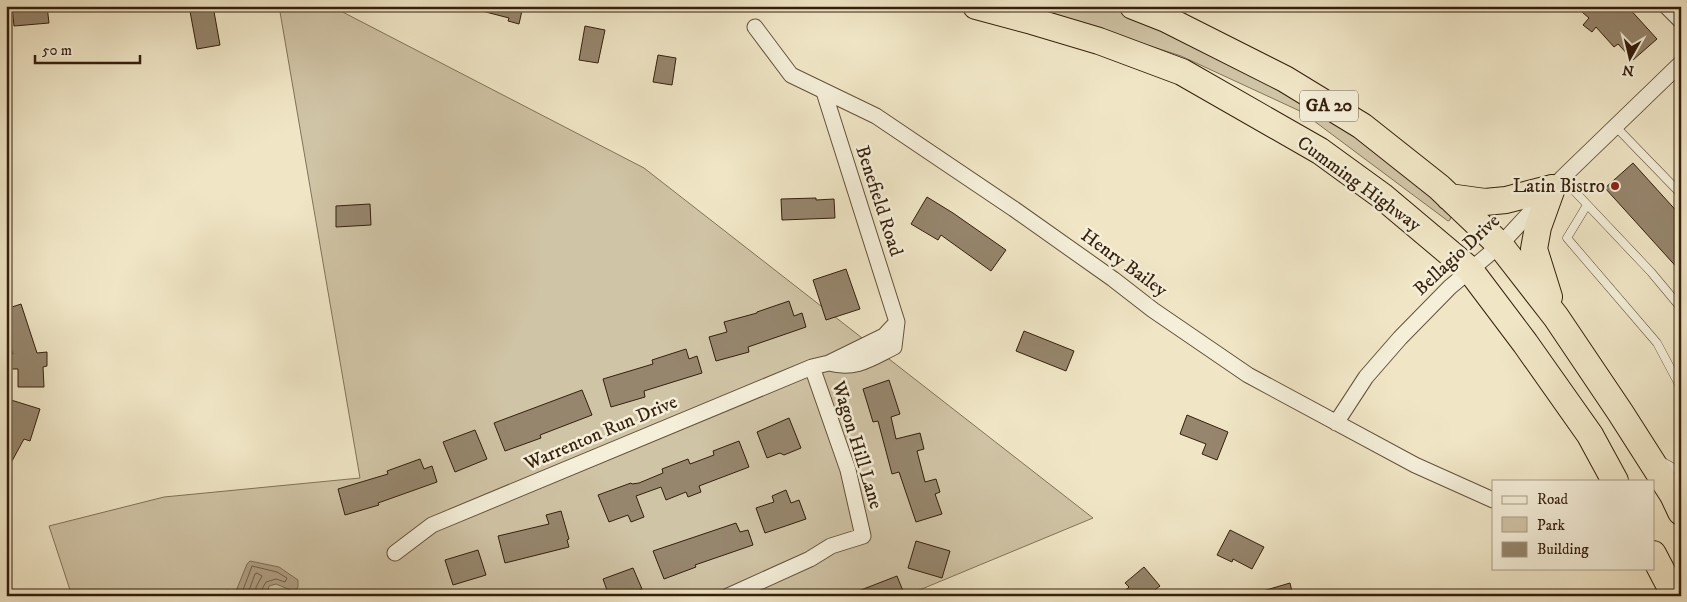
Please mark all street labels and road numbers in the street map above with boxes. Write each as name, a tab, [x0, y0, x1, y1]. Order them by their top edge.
road number: GA 20	[1300, 90, 1358, 122]
street label: Cumming Highway	[1293, 131, 1426, 237]
street label: Benefield Road	[850, 143, 908, 260]
street label: Bellagio Drive	[1409, 209, 1505, 301]
street label: Henry Bailey	[1076, 224, 1172, 303]
street label: Wagon Hill Lane	[826, 377, 887, 512]
street label: Warrenton Run Drive	[520, 390, 681, 476]

